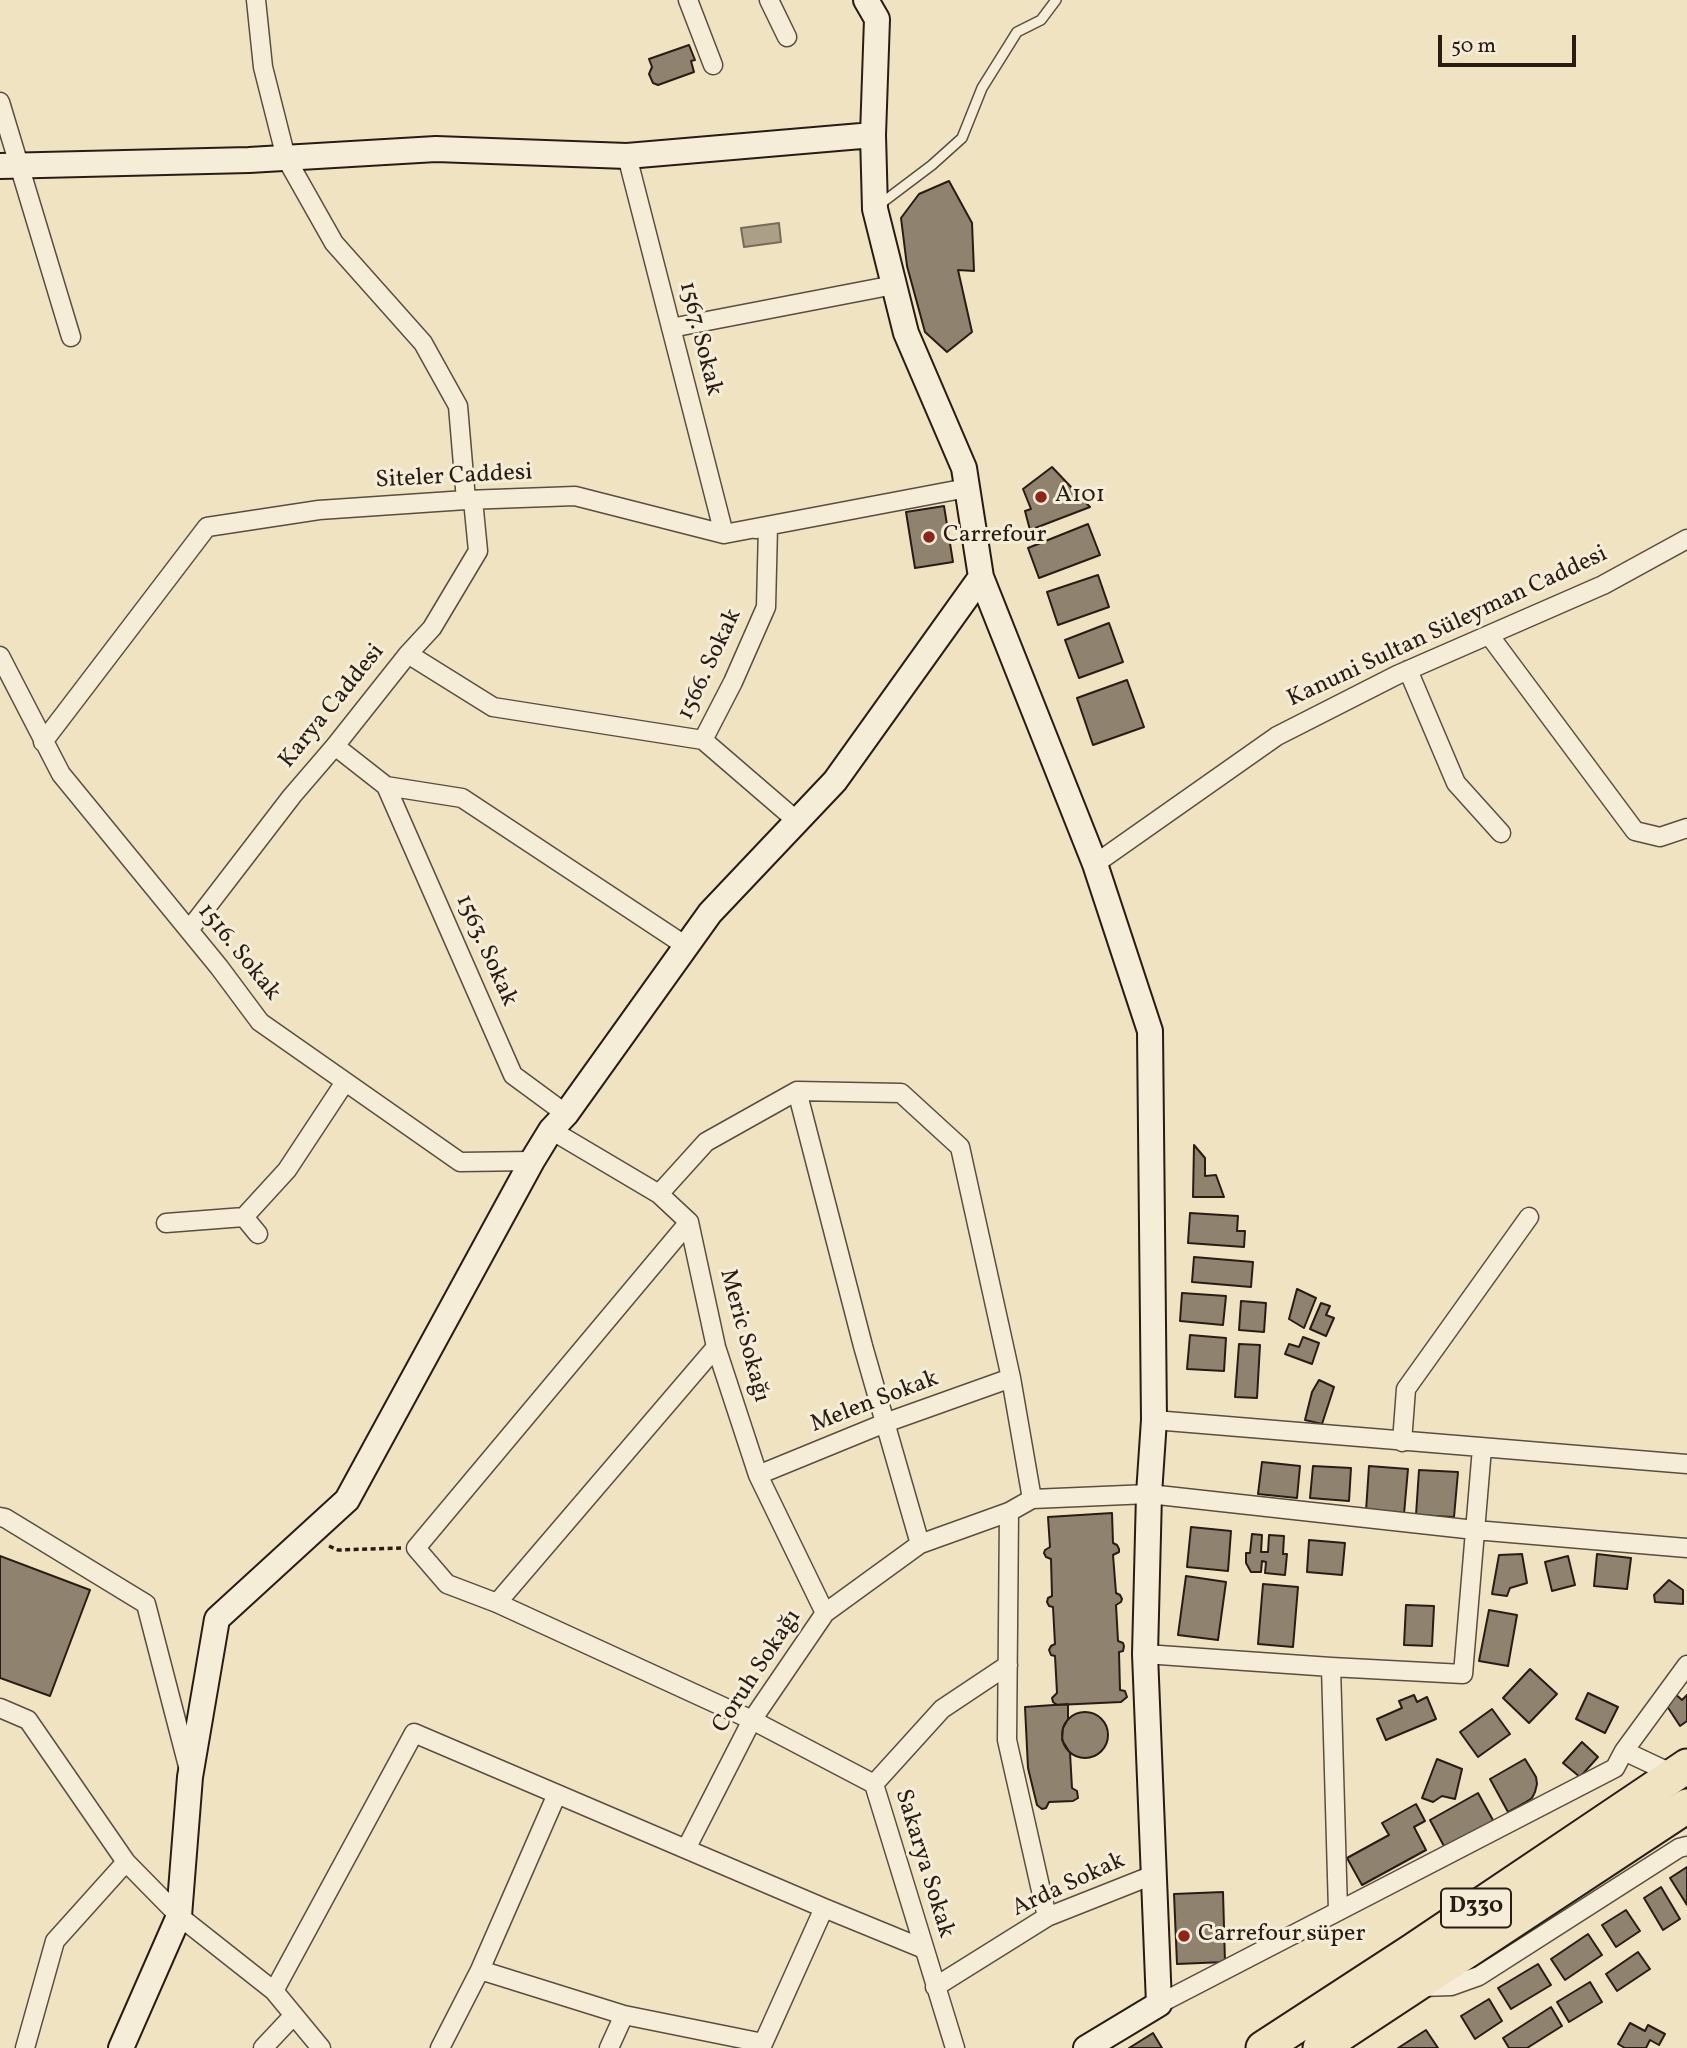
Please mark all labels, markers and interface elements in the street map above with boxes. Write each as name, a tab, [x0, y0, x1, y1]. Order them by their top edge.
scale bar	[1442, 21, 1580, 65]
text: 50 m	[1451, 32, 1496, 61]
street label: 1567. Sokak	[671, 279, 727, 399]
street label: Siteler Caddesi	[375, 460, 533, 496]
place label: A101	[1055, 483, 1105, 511]
marker: A101	[1033, 489, 1049, 505]
place label: Carrefour	[943, 523, 1047, 551]
marker: Carrefour	[921, 529, 937, 545]
street label: Kanuni Sultan Süleyman Caddesi	[1283, 541, 1613, 715]
street label: 1566. Sokak	[673, 605, 749, 725]
street label: Karya Caddesi	[274, 639, 392, 775]
street label: 1563. Sokak	[448, 891, 522, 1011]
street label: 1516. Sokak	[190, 899, 286, 1007]
street label: Meric Sokağı	[711, 1266, 775, 1406]
street label: Melen Sokak	[807, 1365, 943, 1441]
street label: Coruh Sokağı	[707, 1605, 809, 1739]
street label: Sakarya Sokak	[887, 1786, 959, 1942]
street label: Arda Sokak	[1008, 1847, 1130, 1925]
road number: D330	[1441, 1888, 1511, 1927]
place label: Carrefour süper	[1198, 1922, 1365, 1950]
marker: Carrefour süper	[1176, 1928, 1192, 1944]

